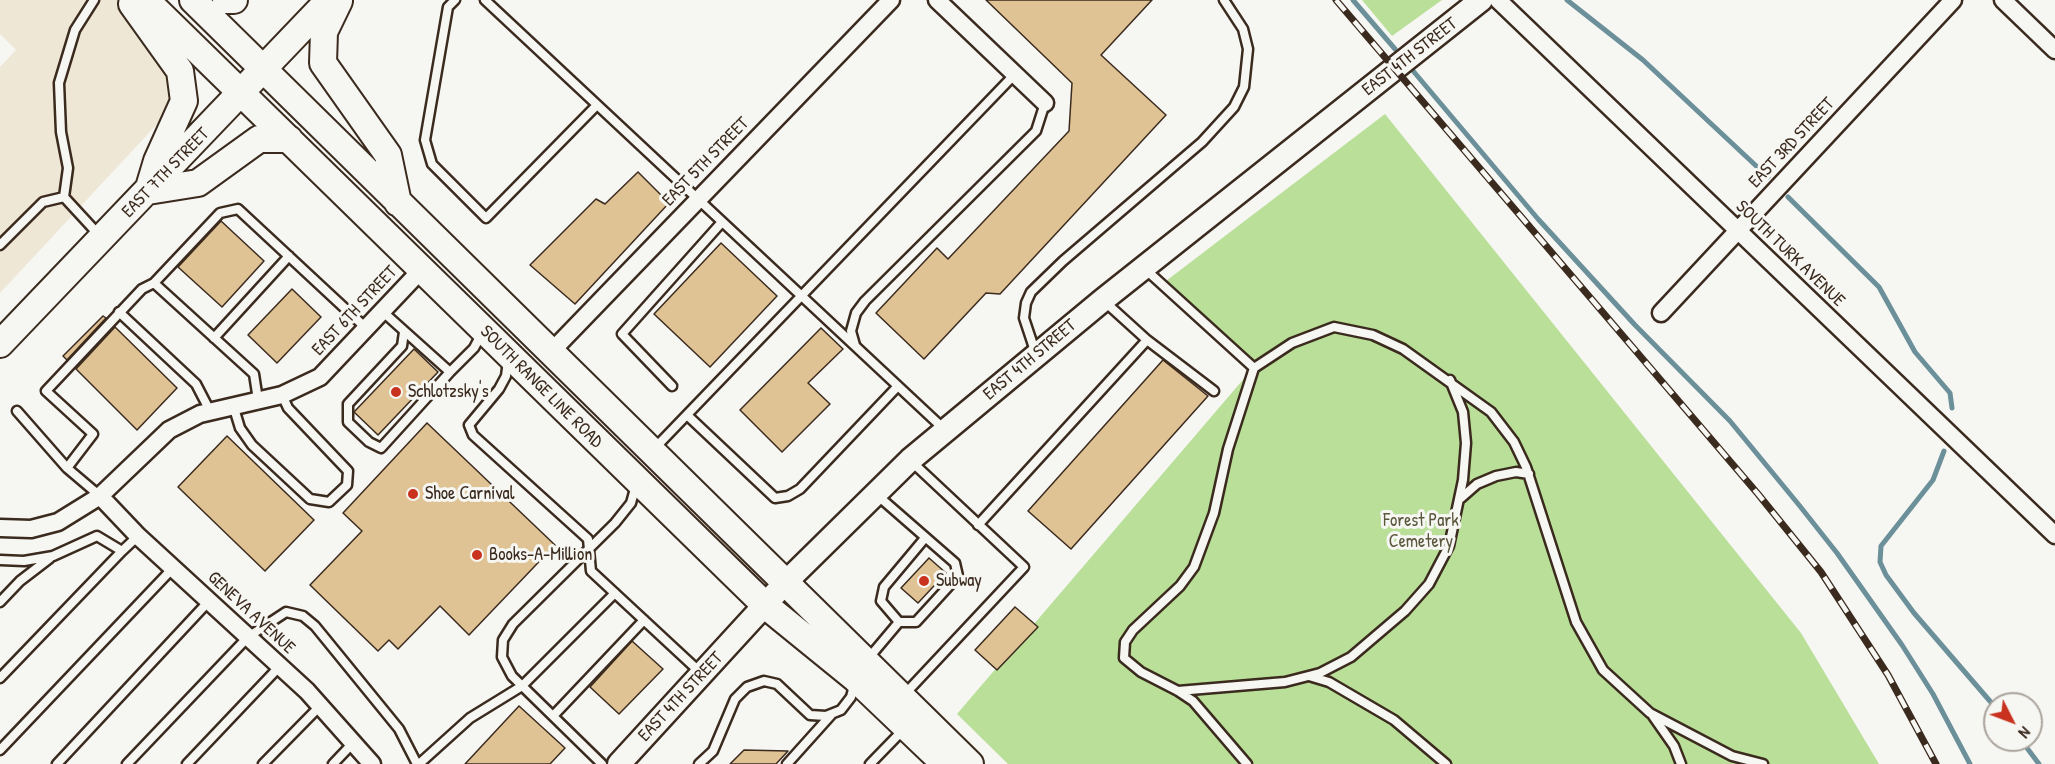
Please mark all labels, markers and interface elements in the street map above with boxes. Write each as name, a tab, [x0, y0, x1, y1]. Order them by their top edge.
street label: EAST 4TH STREET	[1358, 13, 1462, 101]
street label: EAST 3RD STREET	[1745, 93, 1839, 193]
street label: EAST 5TH STREET	[658, 113, 754, 211]
street label: EAST 7TH STREET	[118, 124, 214, 222]
street label: SOUTH TURK AVENUE	[1731, 196, 1849, 312]
street label: EAST 6TH STREET	[308, 262, 402, 360]
street label: EAST 4TH STREET	[979, 315, 1081, 405]
street label: SOUTH RANGE LINE ROAD	[475, 321, 607, 453]
place label: Schlotzsky's	[408, 381, 489, 403]
marker: Schlotzsky's	[389, 385, 403, 399]
place label: Shoe Carnival	[425, 483, 514, 505]
marker: Shoe Carnival	[406, 487, 420, 501]
park label: Forest Park Cemetery	[1383, 510, 1459, 552]
place label: Books-A-Million	[489, 544, 592, 566]
marker: Books-A-Million	[470, 548, 484, 562]
street label: GENEVA AVENUE	[203, 567, 299, 659]
place label: Subway	[936, 570, 982, 592]
marker: Subway	[917, 574, 931, 588]
street label: EAST 4TH STREET	[634, 648, 728, 746]
north arrow	[1983, 692, 2043, 752]
text: N	[2014, 722, 2036, 743]

